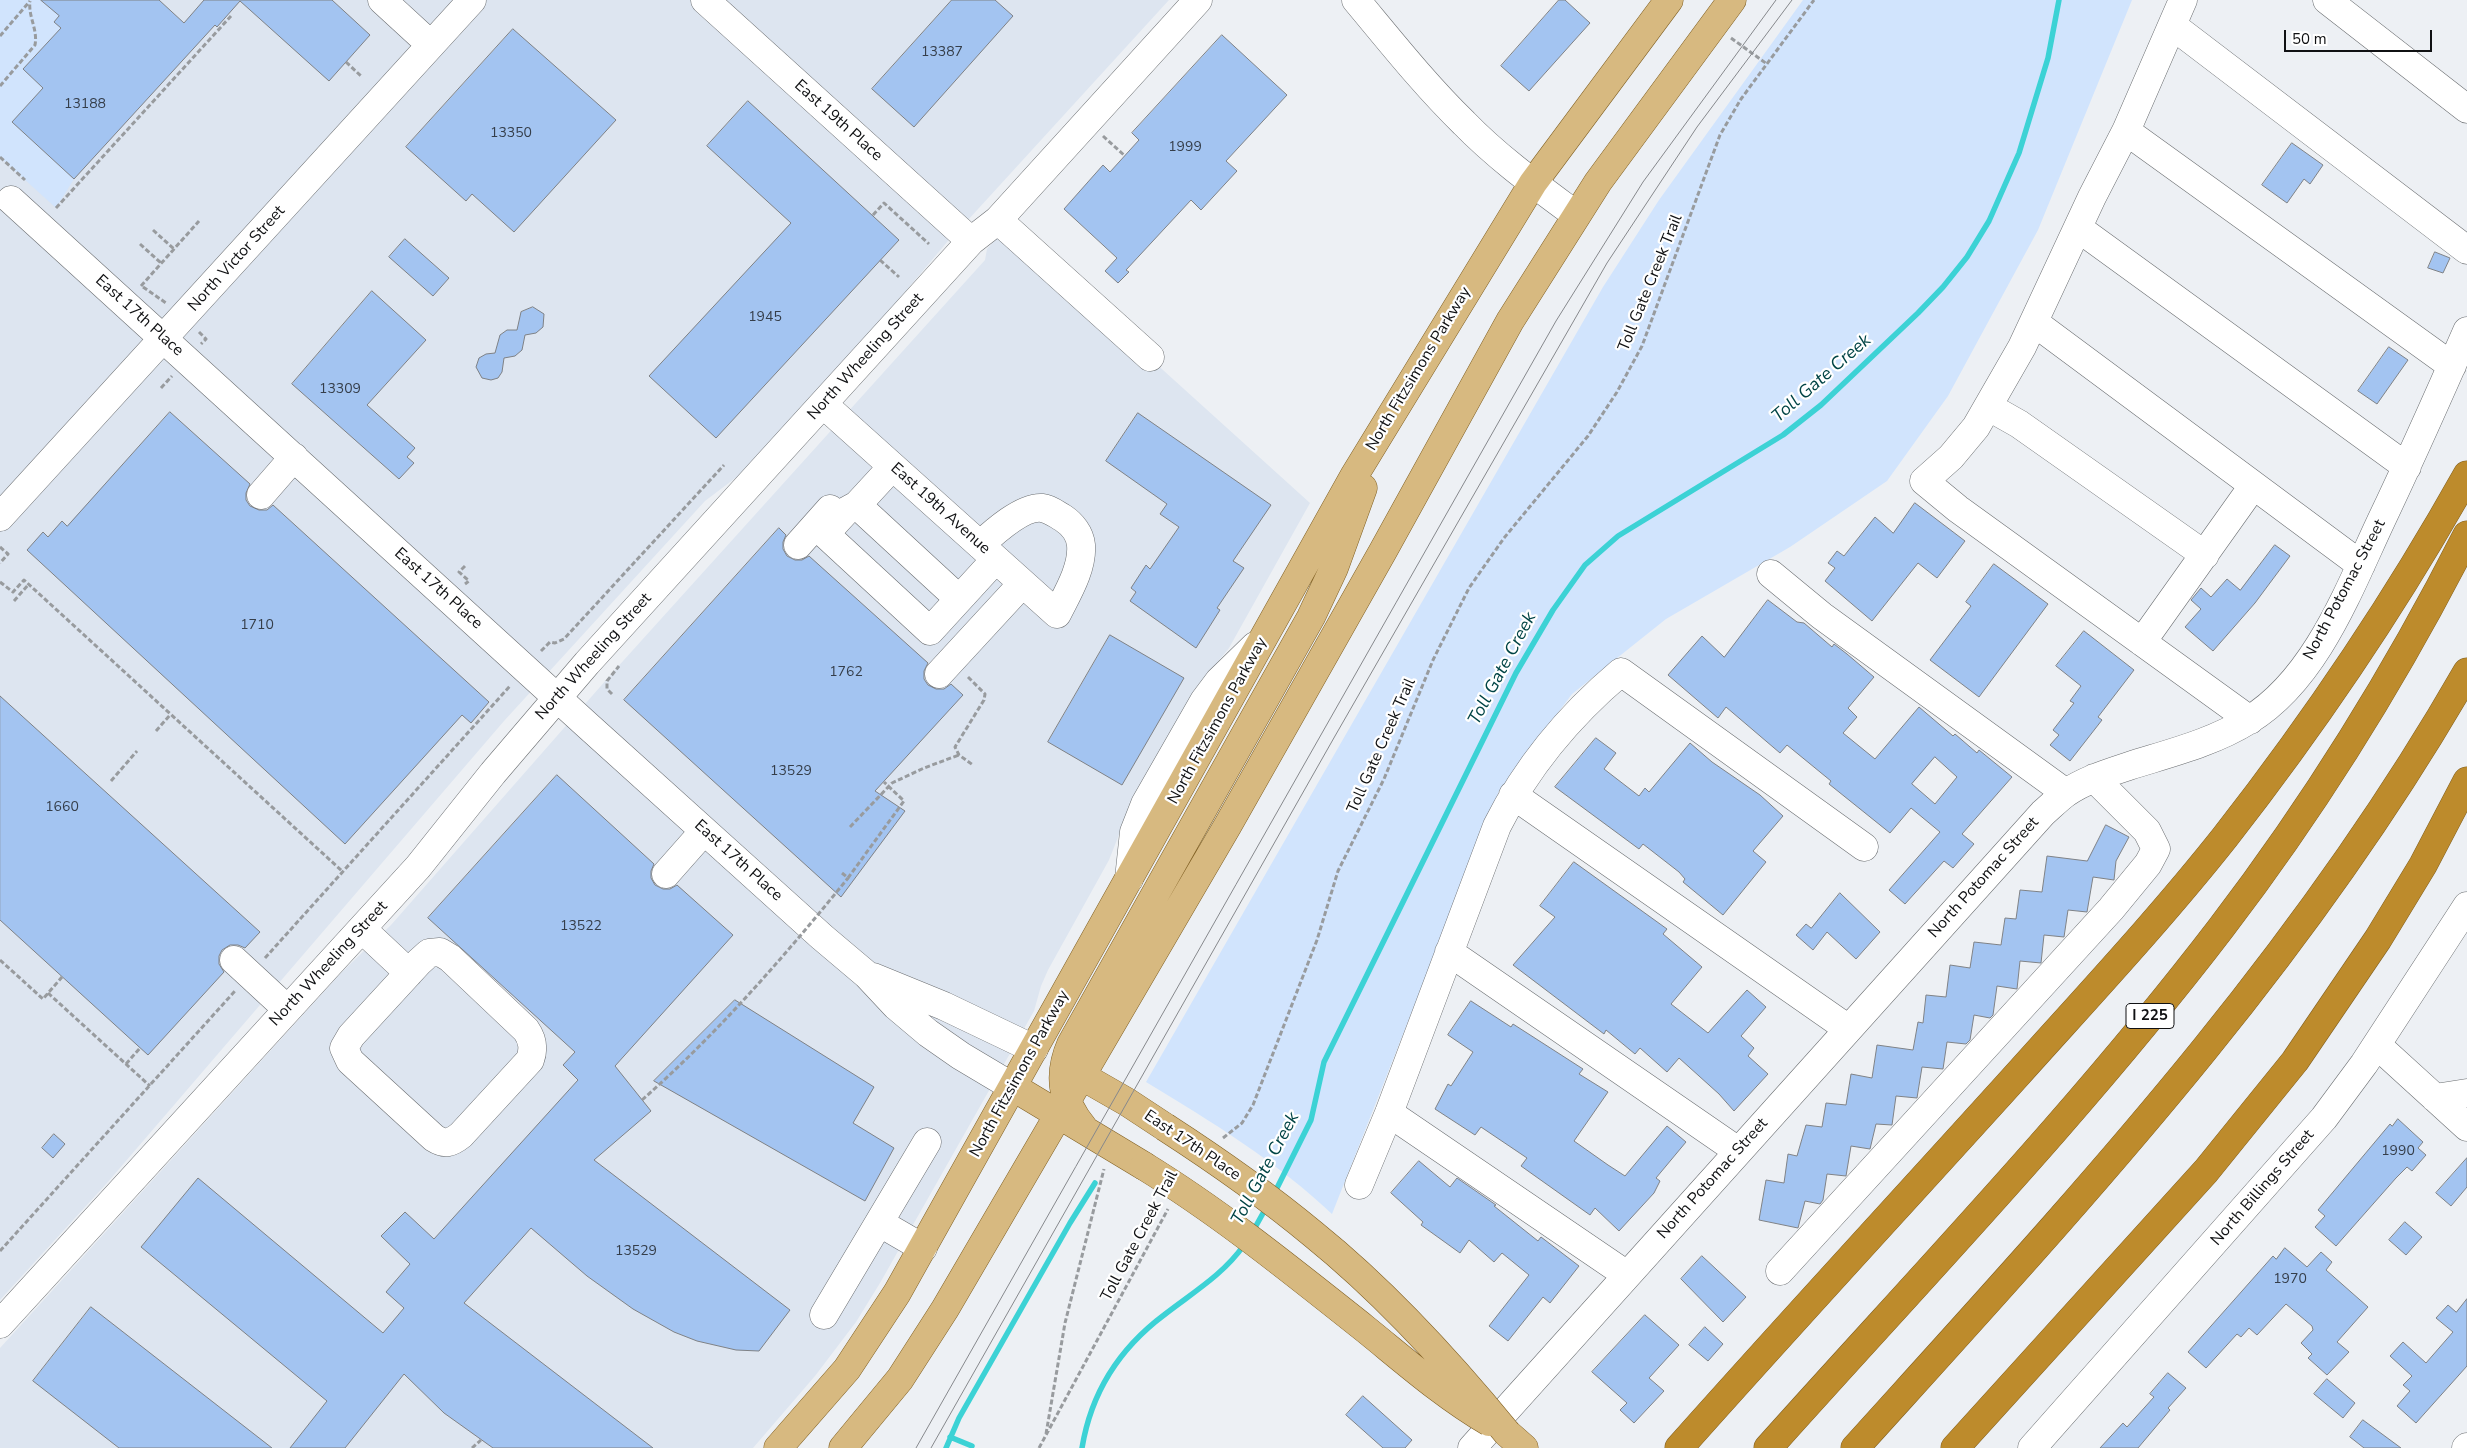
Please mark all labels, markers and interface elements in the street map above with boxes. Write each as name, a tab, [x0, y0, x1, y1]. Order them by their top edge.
scale bar	[2287, 20, 2434, 52]
text: 50 m	[2292, 29, 2327, 49]
house number: 13387	[921, 45, 963, 61]
street label: East 19th Place	[790, 76, 886, 166]
house number: 13188	[64, 97, 106, 113]
house number: 13350	[490, 126, 532, 142]
house number: 1999	[1168, 140, 1202, 156]
street label: North Victor Street	[184, 202, 290, 316]
street label: Toll Gate Creek Trail	[1615, 212, 1687, 354]
street label: East 17th Place	[91, 271, 187, 361]
street label: North Fitzsimons Parkway	[1362, 284, 1476, 454]
street label: North Wheeling Street	[804, 290, 928, 424]
house number: 1945	[748, 310, 782, 326]
water label: Toll Gate Creek	[1768, 330, 1876, 428]
house number: 13309	[319, 382, 361, 398]
street label: East 19th Avenue	[886, 459, 994, 559]
street label: North Potomac Street	[2300, 517, 2390, 663]
street label: East 17th Place	[390, 544, 486, 634]
street label: North Wheeling Street	[532, 590, 656, 724]
water label: Toll Gate Creek	[1464, 609, 1542, 729]
house number: 1710	[240, 618, 274, 634]
street label: North Fitzsimons Parkway	[1164, 634, 1272, 808]
house number: 1762	[829, 665, 863, 681]
street label: Toll Gate Creek Trail	[1344, 676, 1420, 816]
house number: 13529	[770, 764, 812, 780]
house number: 1660	[45, 800, 79, 816]
street label: North Potomac Street	[1925, 814, 2043, 942]
street label: East 17th Place	[690, 816, 786, 906]
street label: North Wheeling Street	[266, 897, 392, 1031]
house number: 13522	[560, 919, 602, 935]
street label: North Fitzsimons Parkway	[966, 987, 1074, 1161]
road number: I 225	[2126, 1004, 2174, 1028]
street label: East 17th Place	[1140, 1107, 1244, 1185]
water label: Toll Gate Creek	[1227, 1109, 1305, 1229]
street label: North Potomac Street	[1654, 1115, 1772, 1243]
street label: North Billings Street	[2207, 1126, 2319, 1250]
house number: 1990	[2381, 1144, 2415, 1160]
street label: Toll Gate Creek Trail	[1097, 1167, 1183, 1305]
house number: 13529	[615, 1244, 657, 1260]
house number: 1970	[2273, 1272, 2307, 1288]

